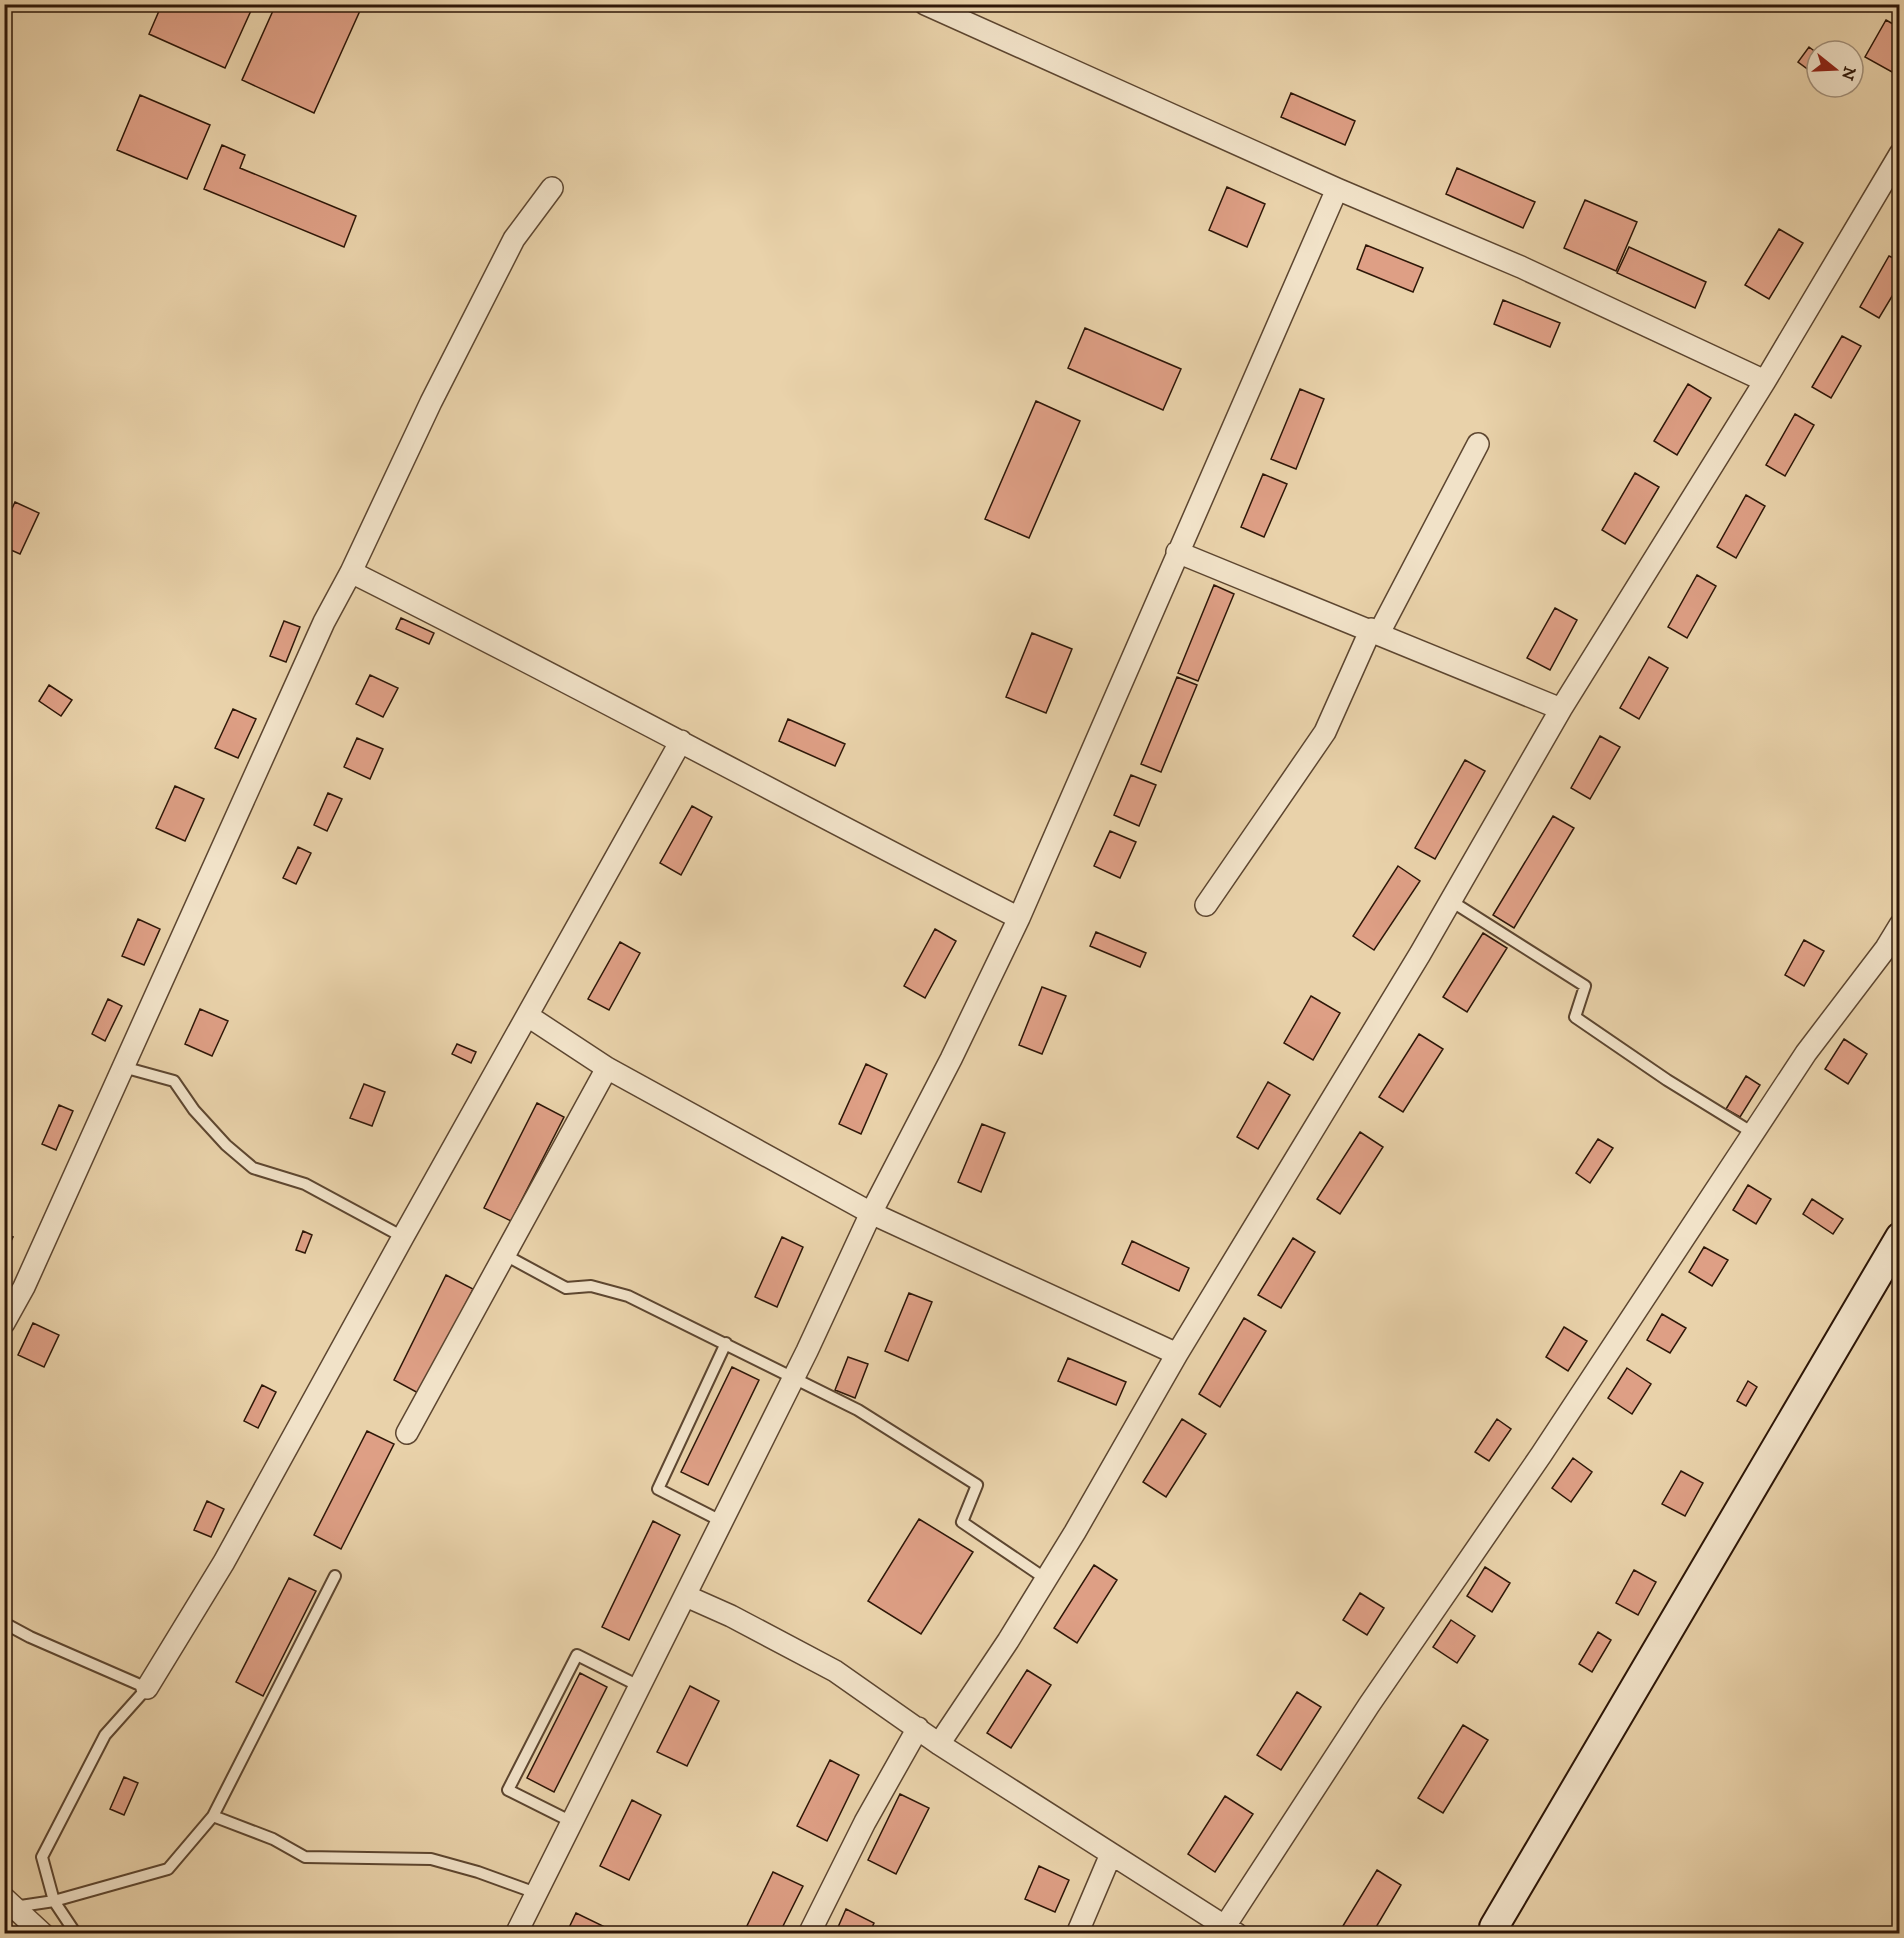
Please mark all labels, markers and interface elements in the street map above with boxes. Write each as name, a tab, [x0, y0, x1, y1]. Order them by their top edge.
north arrow	[1805, 39, 1865, 99]
text: N	[1837, 64, 1860, 83]

